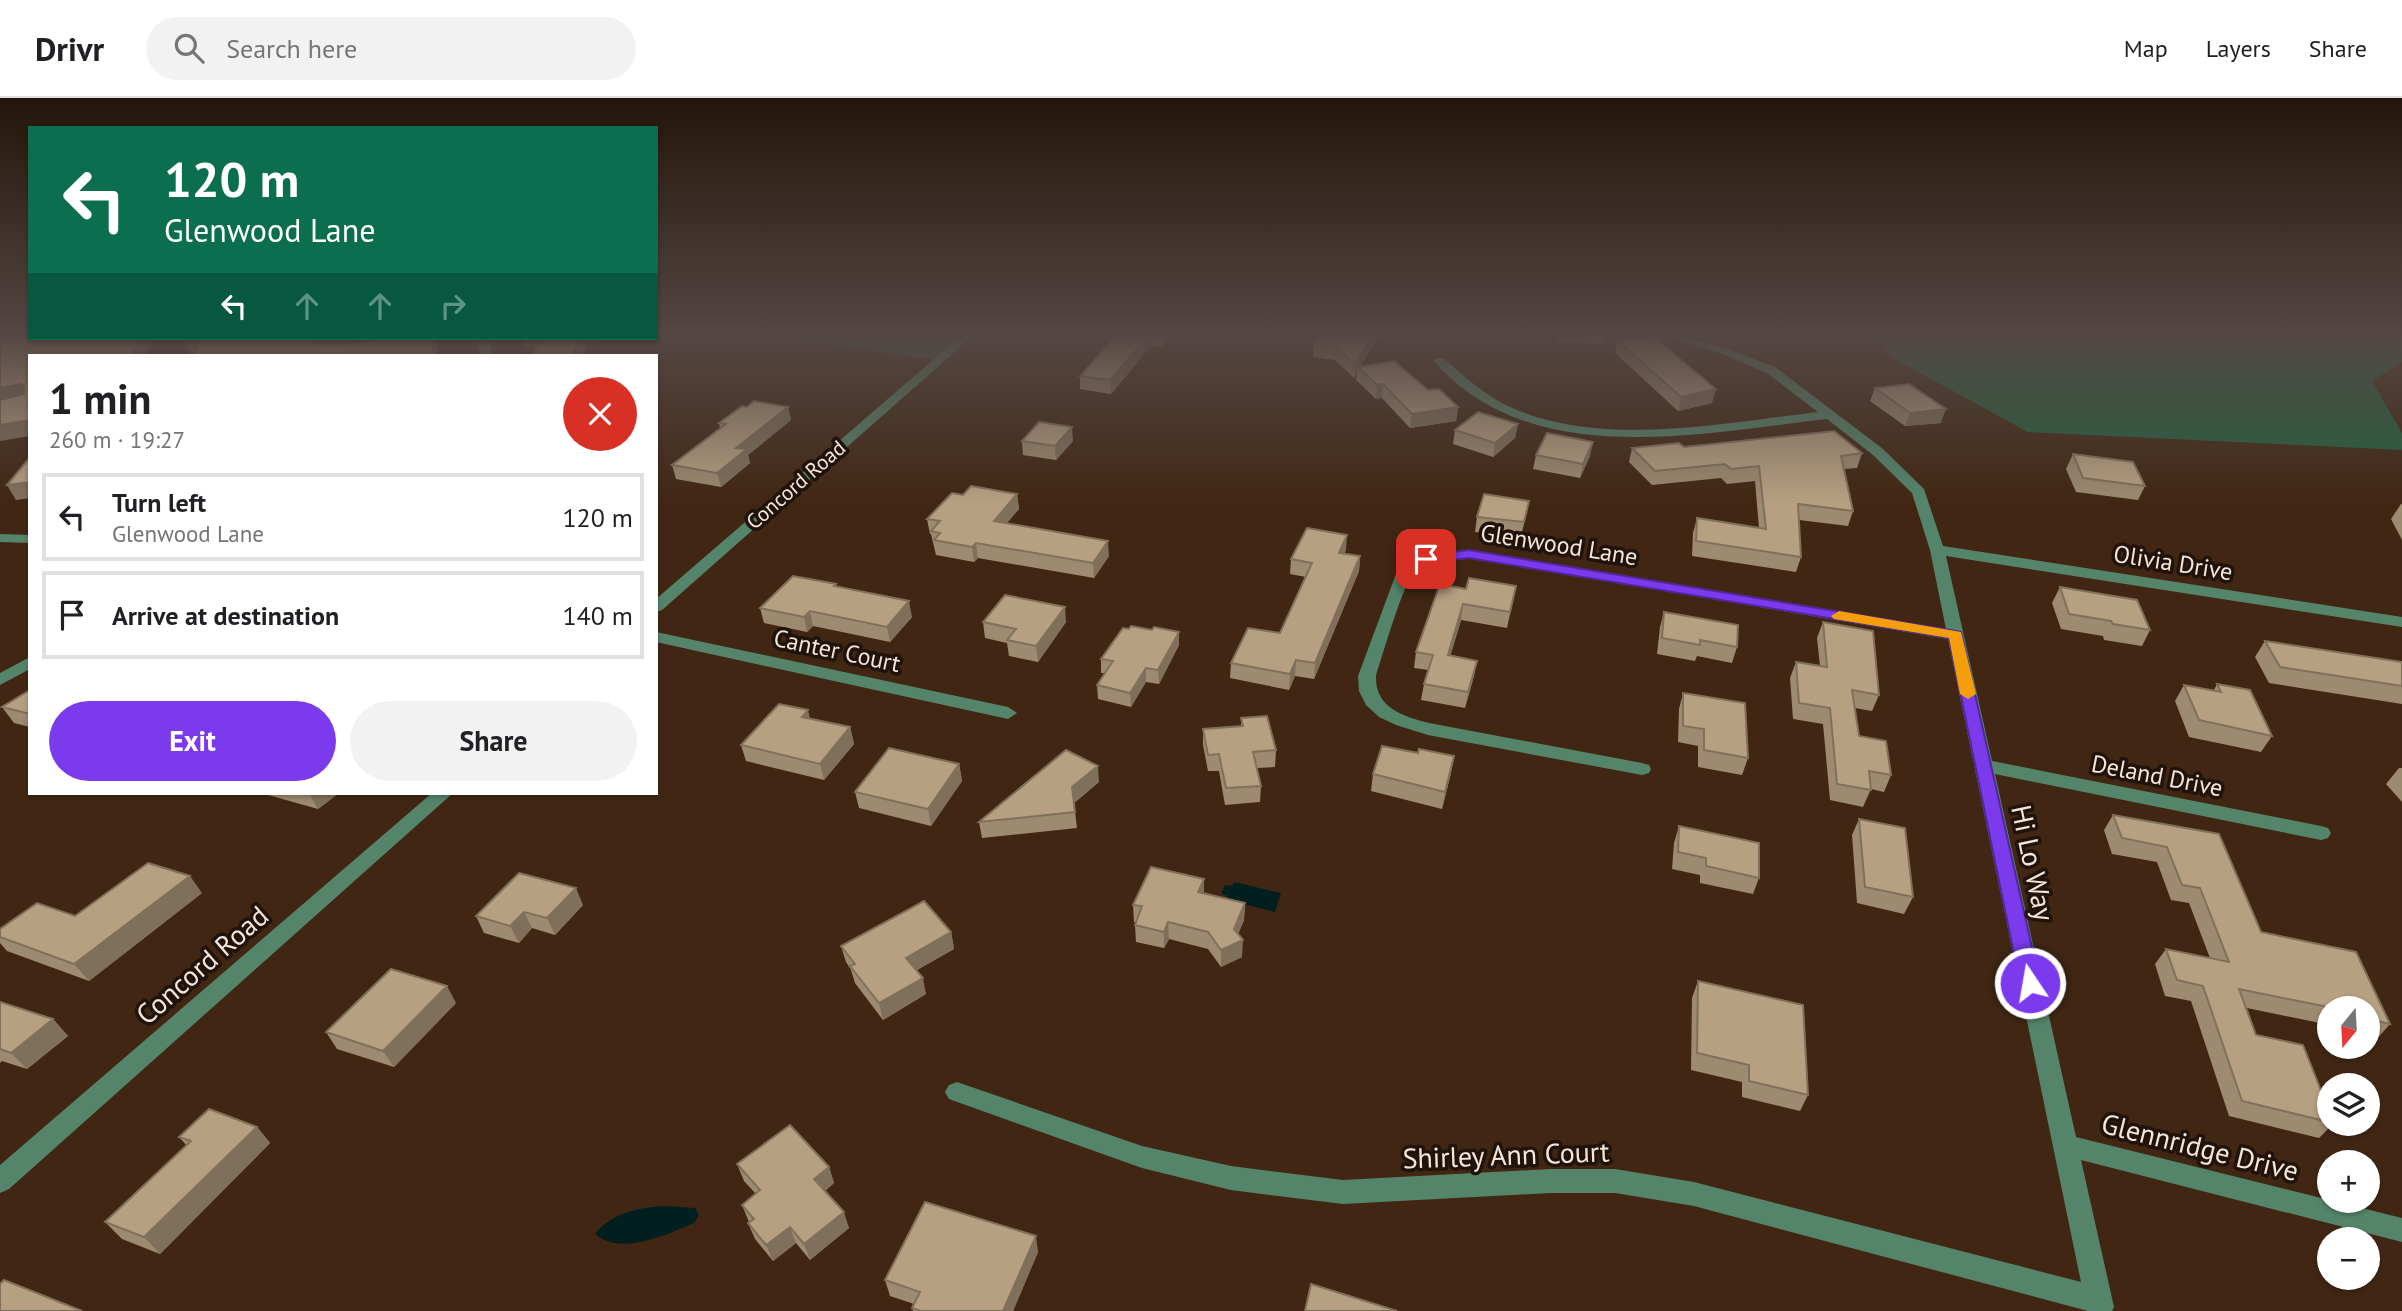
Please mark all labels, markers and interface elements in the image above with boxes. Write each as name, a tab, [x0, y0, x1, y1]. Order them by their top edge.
search box	[146, 17, 636, 80]
text: Drivr	[35, 27, 104, 70]
icon: search	[170, 29, 208, 67]
text: Search here	[226, 32, 357, 65]
text: Map	[2124, 33, 2168, 64]
text: Layers	[2206, 33, 2271, 64]
text: Share	[2309, 33, 2367, 64]
text: 120 m	[164, 147, 299, 211]
icon: left	[49, 154, 140, 245]
text: Glenwood Lane	[164, 209, 375, 251]
icon: left	[215, 287, 253, 325]
icon: ahead	[288, 287, 326, 325]
icon: ahead	[361, 287, 399, 325]
icon: right	[434, 287, 472, 325]
text: 1 min	[49, 371, 151, 426]
button: close	[563, 377, 637, 451]
text: 260 m · 19:27	[49, 425, 185, 454]
street label: Concord Road	[740, 434, 851, 535]
text: Turn left	[112, 486, 206, 519]
icon: left	[53, 498, 91, 536]
text: 120 m	[562, 501, 633, 534]
street label: Glenwood Lane	[1478, 517, 1640, 572]
text: Glenwood Lane	[112, 519, 264, 548]
pin	[1396, 529, 1456, 589]
street label: Olivia Drive	[2111, 538, 2235, 587]
icon: arrive	[1407, 540, 1445, 578]
icon: arrive	[53, 596, 91, 634]
text: Arrive at destination	[112, 599, 339, 632]
text: 140 m	[562, 599, 633, 632]
street label: Canter Court	[771, 622, 903, 679]
button: Exit	[49, 701, 336, 781]
button: Share	[350, 701, 637, 781]
street label: Deland Drive	[2089, 748, 2225, 803]
street label: Hi Lo Way	[2003, 802, 2064, 924]
street label: Concord Road	[128, 897, 276, 1032]
position arrow	[1993, 946, 2067, 1020]
north arrow	[2317, 996, 2380, 1059]
map controls	[2317, 996, 2380, 1290]
button: layers	[2317, 1073, 2380, 1136]
street label: Glennridge Drive	[2098, 1104, 2302, 1189]
street label: Shirley Ann Court	[1402, 1132, 1611, 1177]
button: +	[2317, 1150, 2380, 1213]
button: −	[2317, 1227, 2380, 1290]

